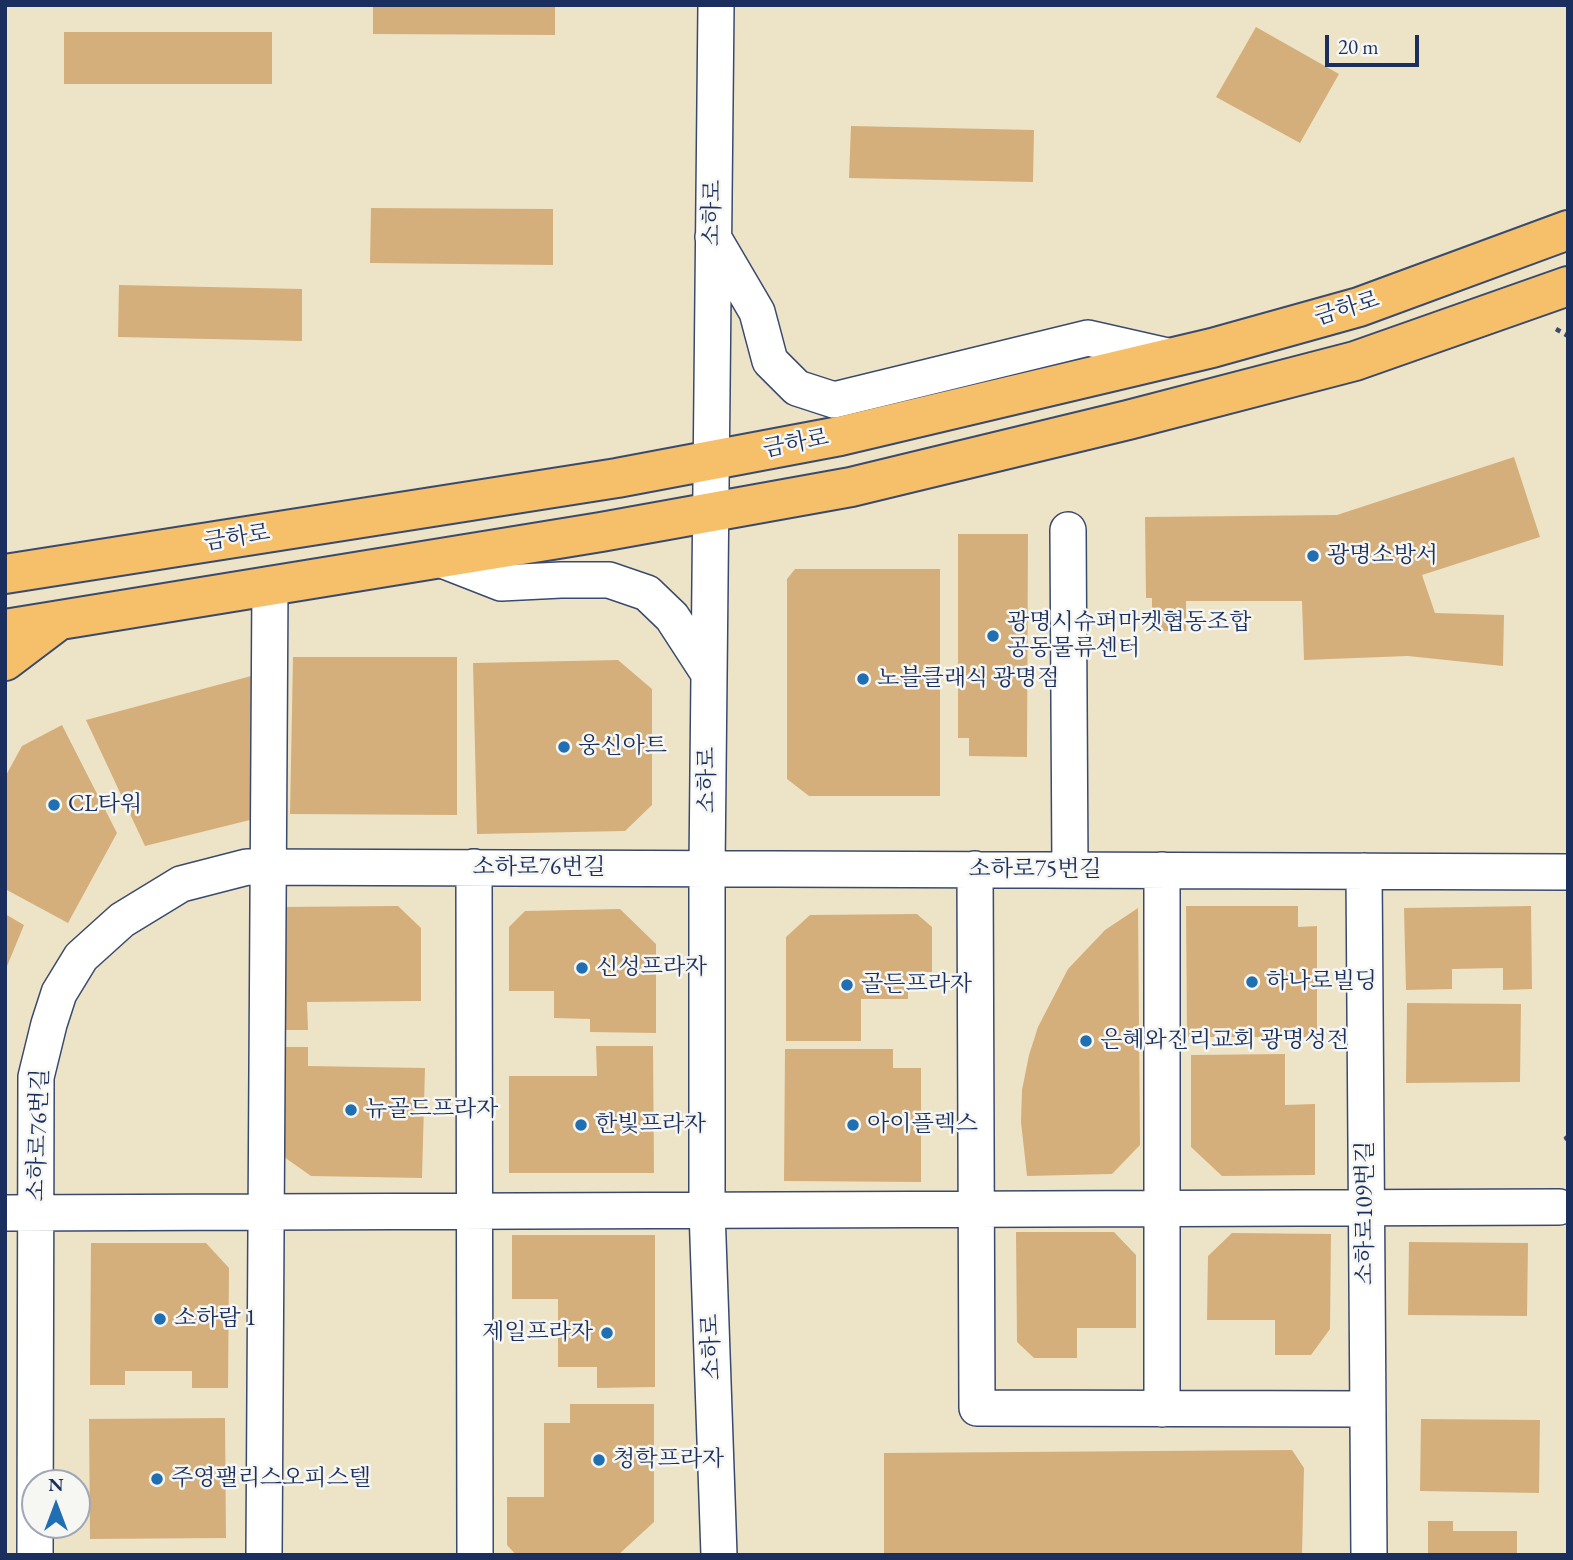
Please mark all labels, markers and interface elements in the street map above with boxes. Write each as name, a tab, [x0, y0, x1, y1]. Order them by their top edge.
scale bar	[1328, 21, 1422, 65]
text: 20 m	[1338, 33, 1379, 60]
street label: 소하로	[699, 179, 727, 247]
street label: 금하로	[1311, 286, 1383, 332]
street label: 금하로	[761, 424, 831, 464]
street label: 금하로	[202, 519, 272, 557]
place label: 광명소방서	[1327, 542, 1438, 570]
marker: 광명소방서	[1305, 548, 1321, 564]
place label: 광명시슈퍼마켓협동조합 공동물류센터	[1007, 609, 1251, 663]
marker: 광명시슈퍼마켓협동조합 공동물류센터	[985, 628, 1001, 644]
place label: 노블클래식 광명점	[877, 665, 1059, 693]
marker: 노블클래식 광명점	[855, 671, 871, 687]
place label: 웅신아트	[578, 733, 667, 761]
marker: 웅신아트	[556, 739, 572, 755]
street label: 소하로	[694, 747, 722, 813]
place label: CL타워	[68, 791, 142, 819]
marker: CL타워	[46, 797, 62, 813]
street label: 소하로76번길	[472, 854, 606, 882]
street label: 소하로75번길	[968, 856, 1102, 884]
place label: 신성프라자	[596, 954, 707, 982]
marker: 신성프라자	[574, 960, 590, 976]
place label: 하나로빌딩	[1266, 968, 1377, 996]
place label: 골든프라자	[861, 971, 972, 999]
marker: 하나로빌딩	[1244, 974, 1260, 990]
marker: 골든프라자	[839, 977, 855, 993]
place label: 은혜와진리교회 광명성전	[1100, 1027, 1349, 1055]
marker: 은혜와진리교회 광명성전	[1078, 1033, 1094, 1049]
street label: 소하로76번길	[23, 1068, 55, 1202]
place label: 뉴골드프라자	[365, 1096, 498, 1124]
marker: 뉴골드프라자	[343, 1102, 359, 1118]
place label: 한빛프라자	[595, 1111, 706, 1139]
place label: 아이플렉스	[867, 1111, 978, 1139]
marker: 한빛프라자	[573, 1117, 589, 1133]
marker: 아이플렉스	[845, 1117, 861, 1133]
street label: 소하로109번길	[1352, 1141, 1380, 1285]
place label: 소하람 1	[174, 1305, 256, 1333]
marker: 소하람 1	[152, 1311, 168, 1327]
street label: 소하로	[697, 1313, 727, 1381]
place label: 제일프라자	[482, 1319, 593, 1347]
marker: 제일프라자	[599, 1325, 615, 1341]
place label: 청학프라자	[613, 1446, 724, 1474]
marker: 청학프라자	[591, 1452, 607, 1468]
place label: 주영팰리스오피스텔	[171, 1465, 371, 1493]
north arrow	[21, 1469, 91, 1539]
marker: 주영팰리스오피스텔	[149, 1471, 165, 1487]
text: N	[48, 1472, 64, 1497]

